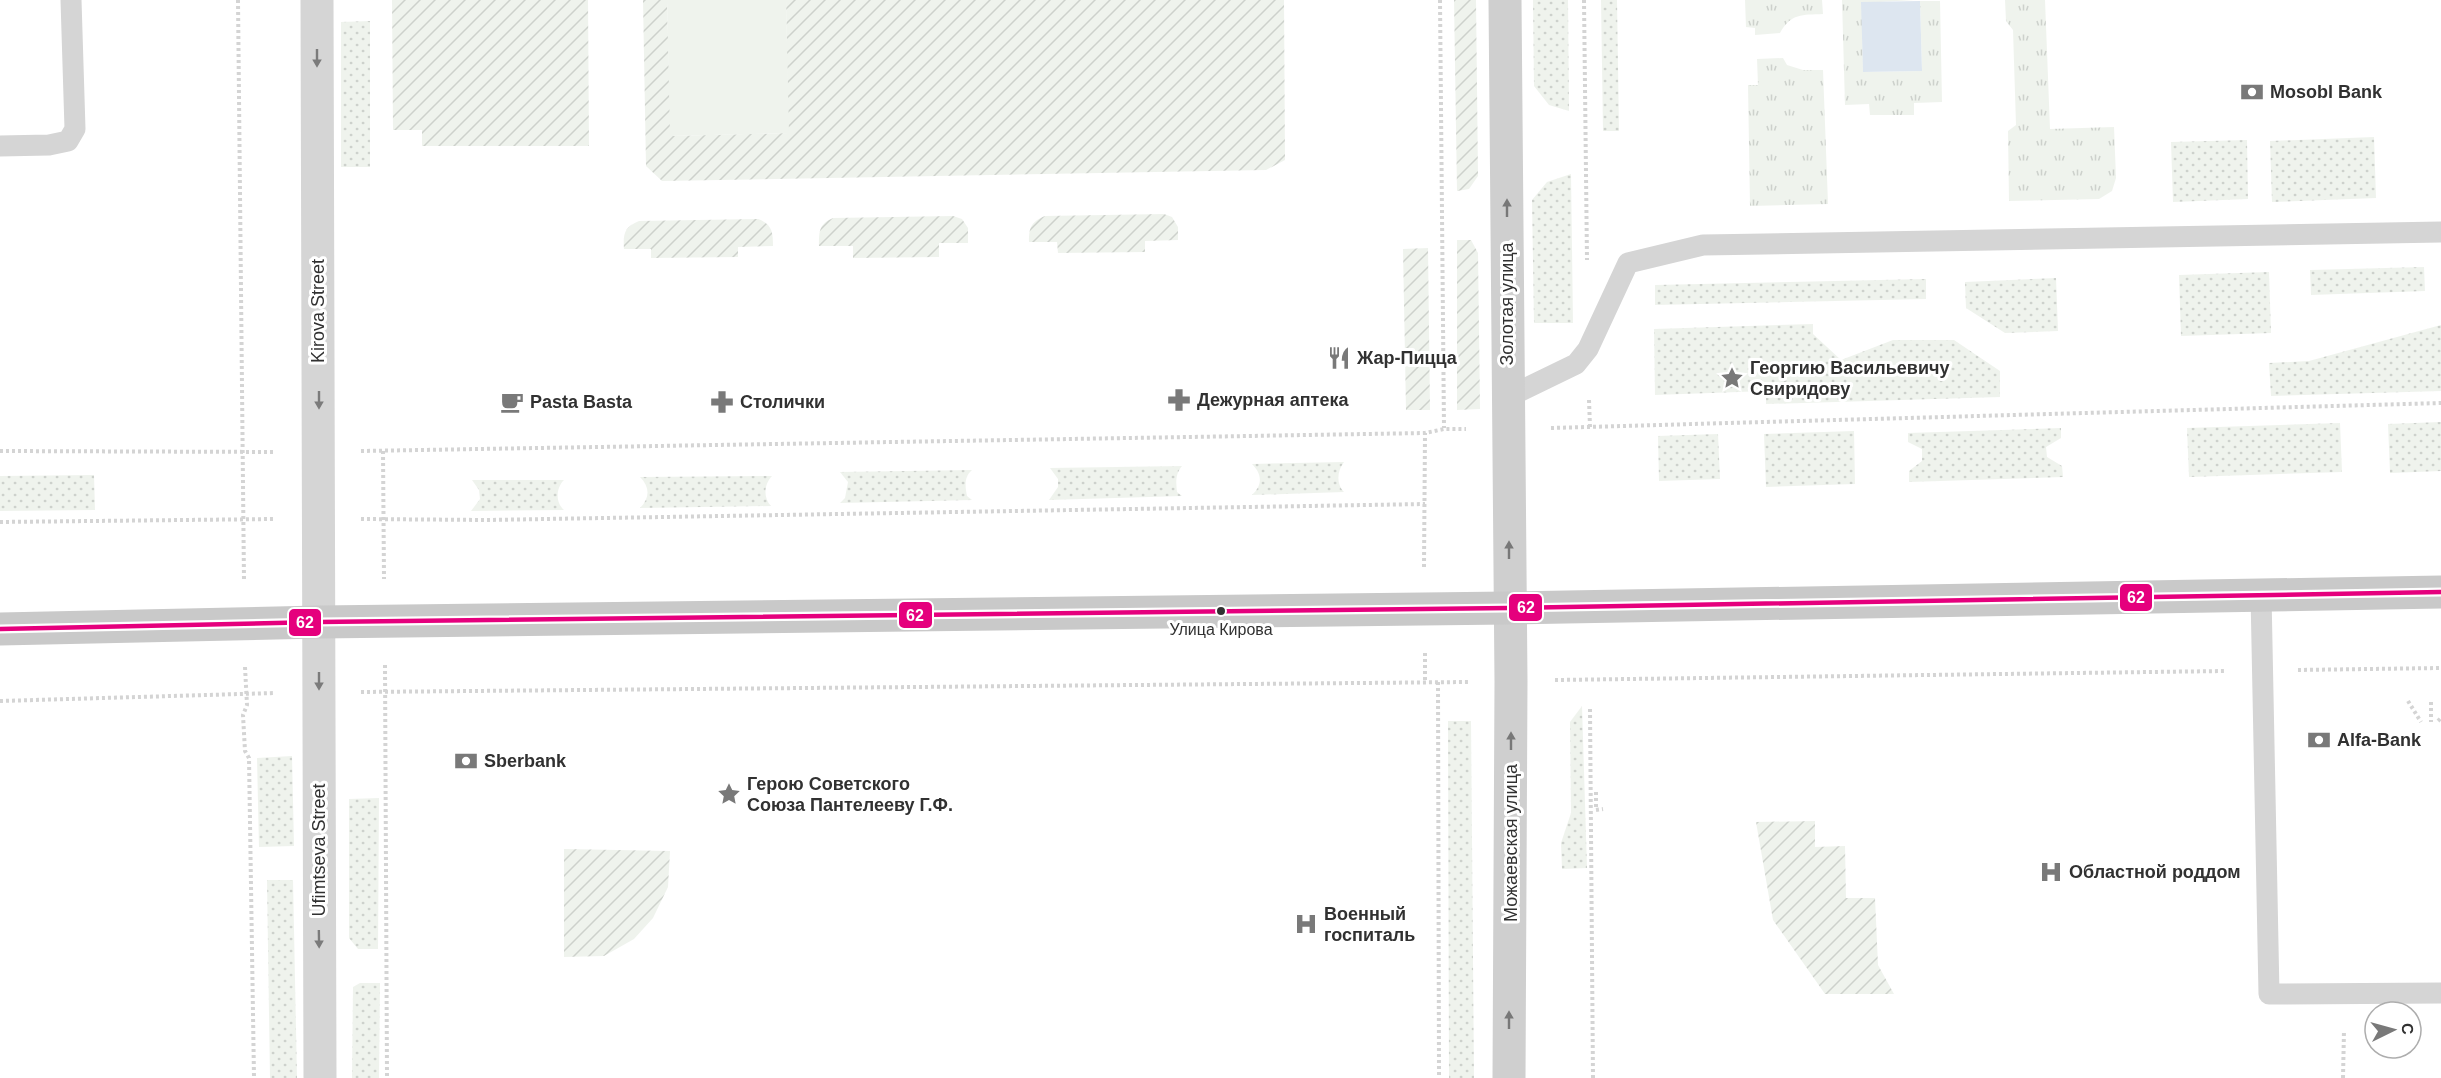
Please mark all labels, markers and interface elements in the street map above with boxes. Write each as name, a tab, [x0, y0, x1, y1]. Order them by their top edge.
one-way arrow	[312, 49, 322, 68]
bank icon: Mosobl Bank	[2239, 79, 2265, 105]
place label: Mosobl Bank	[2270, 82, 2383, 102]
one-way arrow	[1502, 198, 1512, 217]
street label: Золотая улица	[1497, 241, 1517, 366]
street label: Kirova Street	[308, 259, 328, 363]
restaurant icon: Жар-Пицца	[1326, 345, 1352, 371]
place label: Жар-Пицца	[1356, 348, 1458, 368]
place label: Георгию Васильевичу Свиридову	[1750, 358, 1949, 399]
place icon: Георгию Васильевичу Свиридову	[1719, 365, 1745, 391]
pharmacy icon: Дежурная аптека	[1166, 387, 1192, 413]
cafe icon: Pasta Basta	[499, 389, 525, 415]
pharmacy icon: Столички	[709, 389, 735, 415]
place label: Дежурная аптека	[1197, 390, 1349, 410]
one-way arrow	[314, 391, 324, 410]
place label: Pasta Basta	[530, 392, 633, 412]
place label: Столички	[740, 392, 825, 412]
one-way arrow	[1504, 540, 1514, 559]
line badge: 62	[2119, 583, 2153, 612]
text: 62	[2127, 589, 2145, 606]
line badge: 62	[1508, 593, 1543, 622]
text: 62	[1517, 599, 1535, 616]
line badge: 62	[898, 601, 933, 629]
marker: Улица Кирова	[1215, 605, 1227, 617]
text: 62	[906, 607, 924, 624]
line badge: 62	[288, 608, 322, 637]
text: 62	[296, 614, 314, 631]
place label: Улица Кирова	[1169, 621, 1273, 638]
one-way arrow	[314, 671, 324, 690]
bank icon: Alfa-Bank	[2306, 727, 2332, 753]
place label: Alfa-Bank	[2337, 730, 2422, 750]
one-way arrow	[1506, 731, 1516, 750]
bank icon: Sberbank	[453, 748, 479, 774]
place label: Sberbank	[484, 751, 567, 771]
street label: Можаевская улица	[1501, 763, 1521, 922]
place label: Герою Советского Союза Пантелееву Г.Ф.	[747, 774, 953, 815]
place icon: Герою Советского Союза Пантелееву Г.Ф.	[716, 781, 742, 807]
street label: Ufimtseva Street	[309, 783, 329, 917]
hospital icon: Областной роддом	[2038, 859, 2064, 885]
place label: Областной роддом	[2069, 862, 2241, 882]
place label: Военный госпиталь	[1324, 904, 1415, 945]
hospital icon: Военный госпиталь	[1293, 911, 1319, 937]
one-way arrow	[314, 929, 324, 948]
north arrow	[2363, 1000, 2423, 1060]
one-way arrow	[1504, 1010, 1514, 1029]
text: С	[2398, 1022, 2416, 1036]

